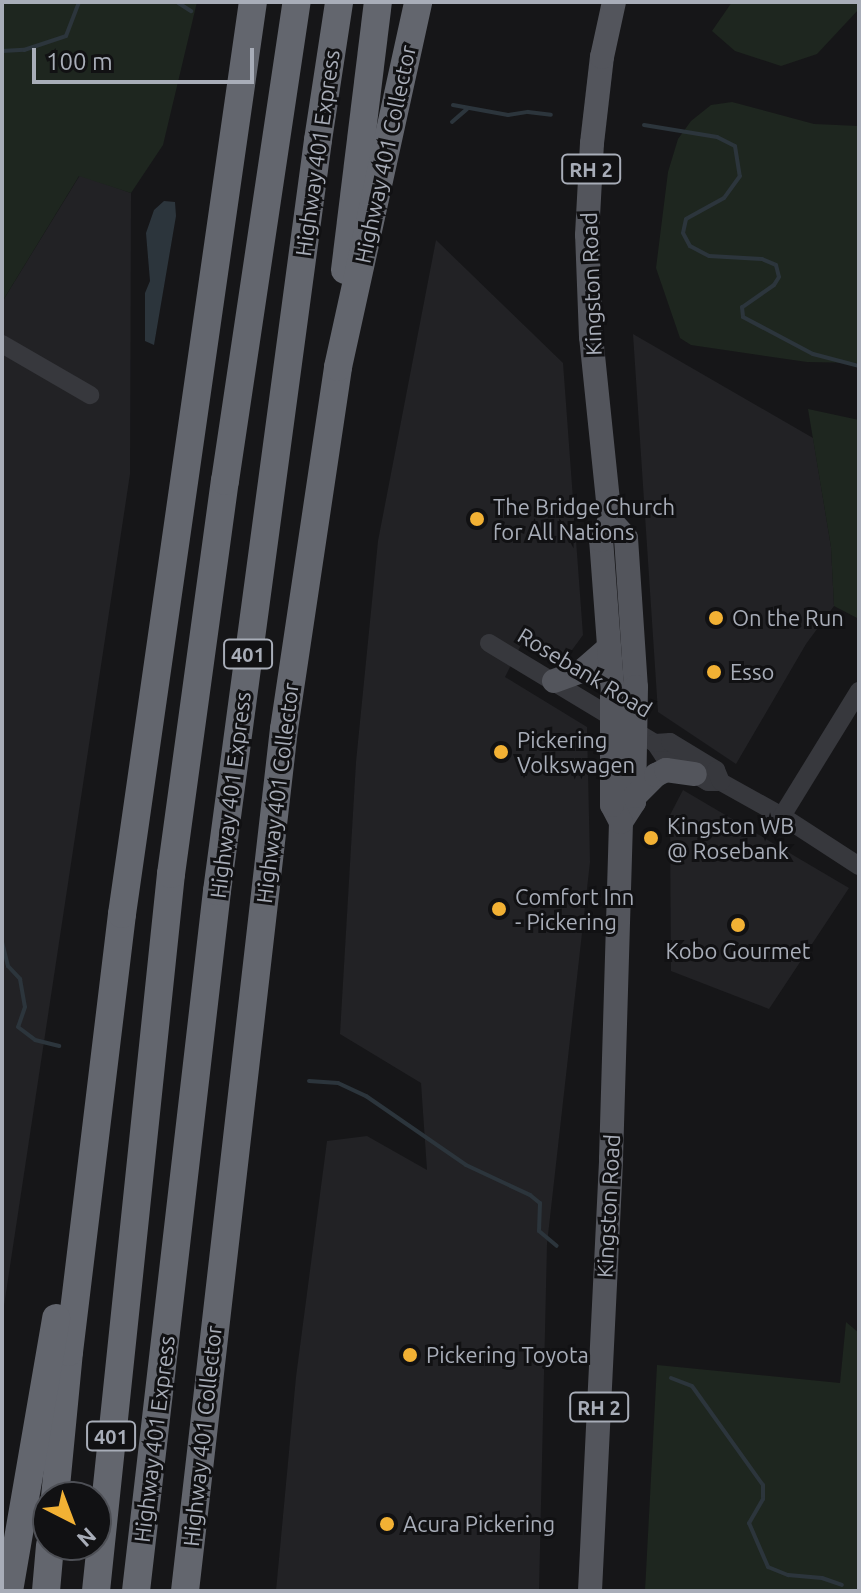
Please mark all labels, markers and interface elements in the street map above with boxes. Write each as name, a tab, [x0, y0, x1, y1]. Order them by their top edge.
scale bar	[36, 32, 258, 82]
street label: Highway 401 Collector	[349, 43, 421, 265]
text: 100 m	[46, 48, 113, 75]
street label: Highway 401 Express	[289, 48, 345, 258]
road number: RH 2	[561, 153, 621, 185]
street label: Kingston Road	[575, 212, 607, 356]
place label: The Bridge Church for All Nations	[493, 493, 675, 544]
marker: The Bridge Church for All Nations	[468, 510, 486, 528]
place label: On the Run	[732, 605, 844, 631]
marker: On the Run	[707, 609, 725, 627]
street label: Rosebank Road	[513, 622, 657, 722]
road number: 401	[222, 638, 274, 670]
place label: Esso	[730, 659, 774, 685]
marker: Esso	[705, 663, 723, 681]
street label: Highway 401 Collector	[250, 681, 304, 905]
street label: Highway 401 Express	[204, 690, 256, 900]
place label: Pickering Volkswagen	[517, 726, 635, 778]
marker: Pickering Volkswagen	[492, 743, 510, 761]
place label: Kingston WB @ Rosebank	[667, 812, 794, 864]
marker: Kingston WB @ Rosebank	[642, 829, 660, 847]
place label: Comfort Inn - Pickering	[515, 883, 634, 934]
marker: Comfort Inn - Pickering	[490, 900, 508, 918]
marker: Kobo Gourmet	[729, 916, 747, 934]
place label: Kobo Gourmet	[666, 938, 810, 964]
street label: Kingston Road	[591, 1134, 625, 1278]
street label: Highway 401 Collector	[177, 1324, 227, 1548]
street label: Highway 401 Express	[128, 1334, 180, 1544]
place label: Pickering Toyota	[426, 1342, 589, 1368]
marker: Pickering Toyota	[401, 1346, 419, 1364]
road number: RH 2	[569, 1391, 629, 1423]
road number: 401	[85, 1420, 137, 1452]
north arrow	[32, 1481, 112, 1561]
place label: Acura Pickering	[403, 1511, 555, 1537]
marker: Acura Pickering	[378, 1515, 396, 1533]
text: N	[73, 1523, 102, 1552]

